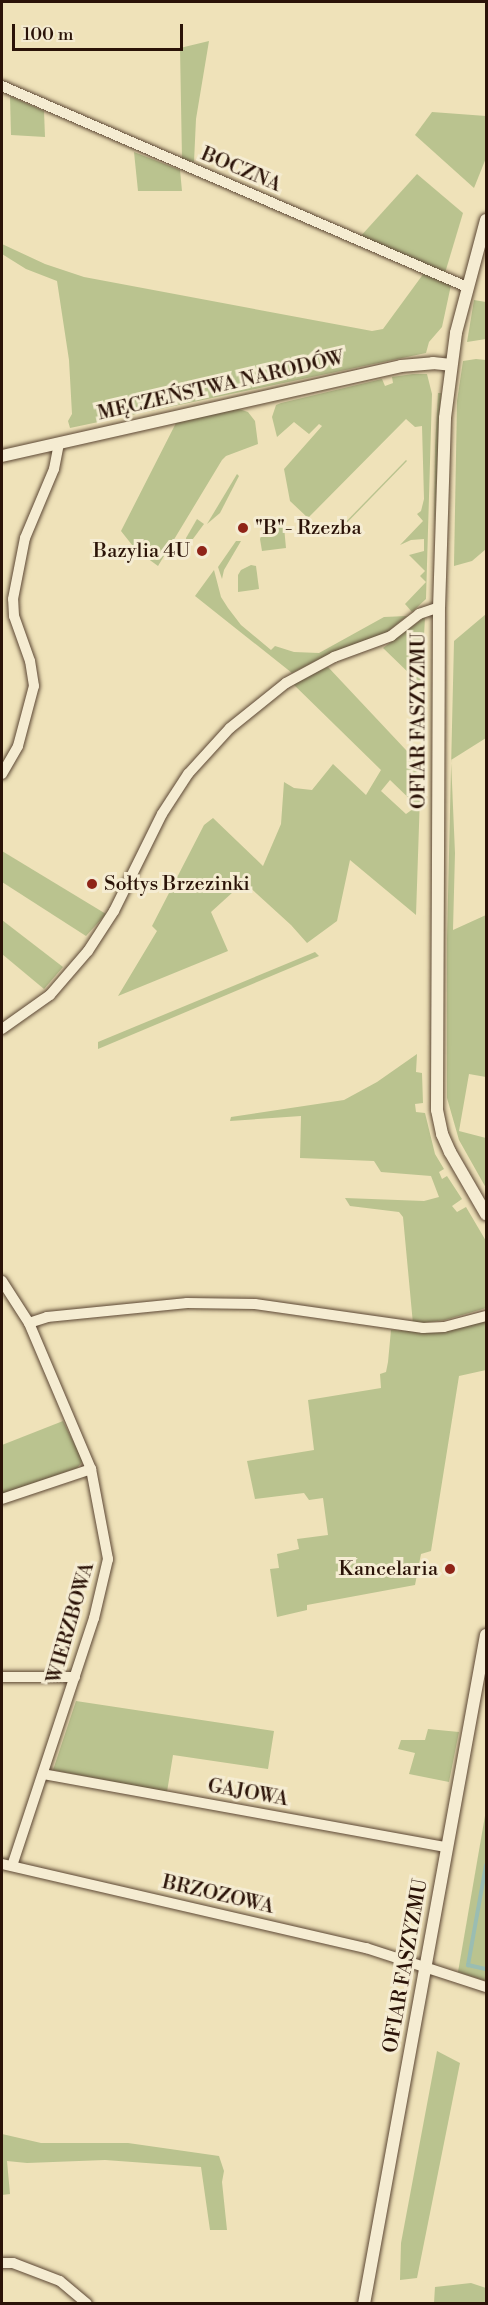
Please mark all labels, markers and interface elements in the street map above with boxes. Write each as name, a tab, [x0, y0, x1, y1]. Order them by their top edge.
scale bar	[15, 12, 186, 50]
text: 100 m	[23, 23, 74, 46]
street label: BOCZNA	[197, 142, 285, 198]
street label: MĘCZEŃSTWA NARODÓW	[95, 346, 347, 426]
place label: "B"- Rzezba	[255, 516, 362, 540]
marker: "B"- Rzezba	[236, 521, 250, 535]
place label: Bazylia 4U	[93, 539, 190, 563]
marker: Bazylia 4U	[195, 544, 209, 558]
street label: OFIAR FASZYZMU	[407, 633, 431, 809]
place label: Sołtys Brzezinki	[104, 872, 250, 896]
marker: Sołtys Brzezinki	[85, 877, 99, 891]
place label: Kancelaria	[339, 1557, 438, 1581]
street label: WIERZBOWA	[42, 1560, 100, 1686]
marker: Kancelaria	[443, 1562, 457, 1576]
street label: GAJOWA	[206, 1774, 290, 1812]
street label: BRZOZOWA	[160, 1871, 276, 1919]
street label: OFIAR FASZYZMU	[379, 1877, 433, 2055]

